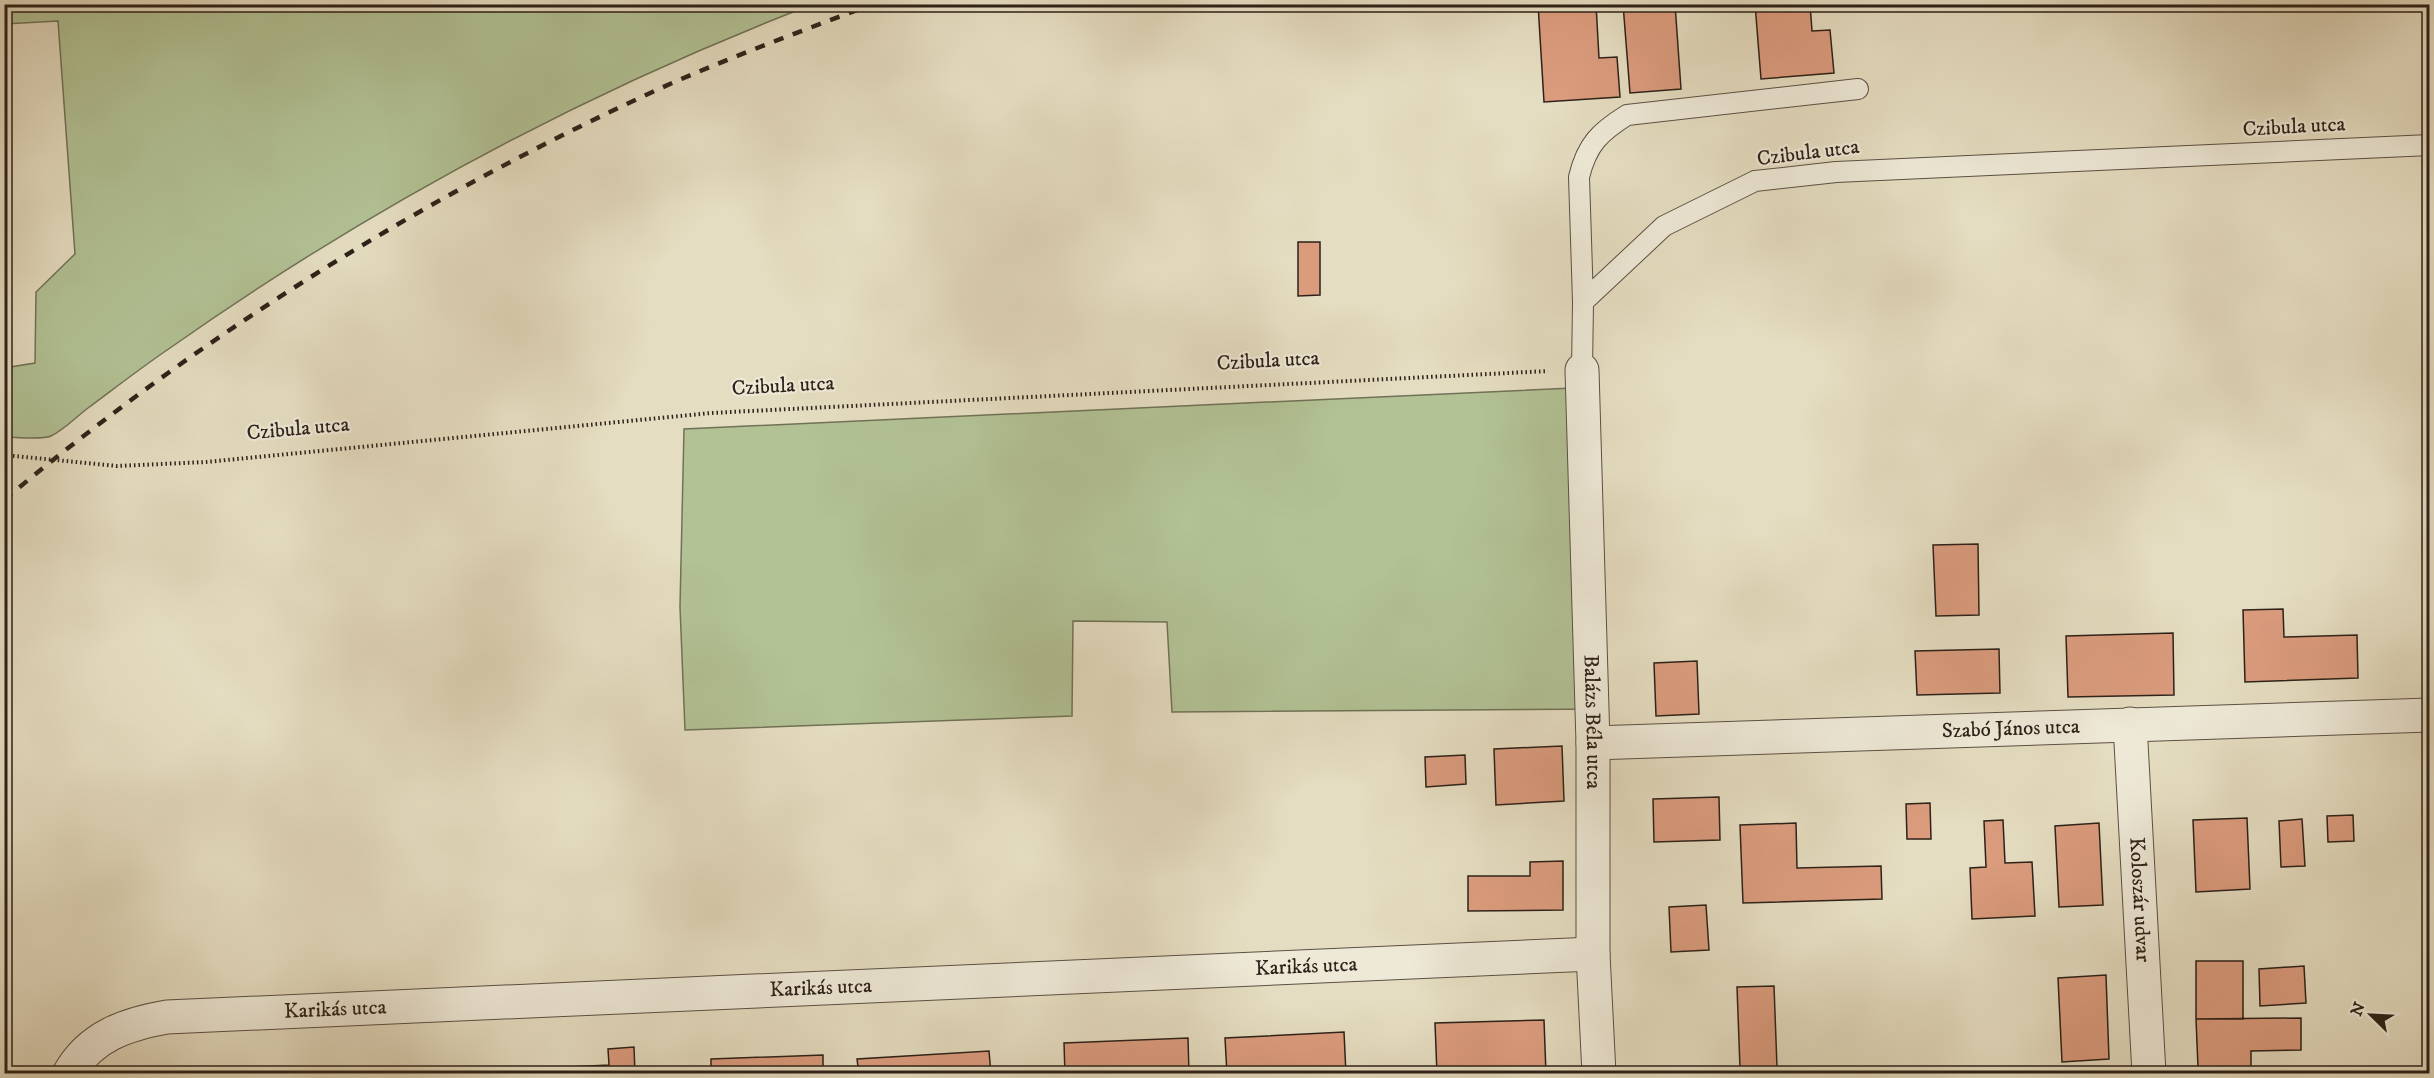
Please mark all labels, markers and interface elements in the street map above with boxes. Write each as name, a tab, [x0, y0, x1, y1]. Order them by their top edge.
street label: Czibula utca	[2242, 111, 2346, 143]
street label: Czibula utca	[1755, 134, 1861, 172]
street label: Czibula utca	[1216, 345, 1320, 377]
street label: Czibula utca	[731, 370, 835, 402]
street label: Czibula utca	[246, 412, 350, 446]
street label: Balázs Béla utca	[1577, 654, 1606, 789]
street label: Szabó János utca	[1941, 714, 2080, 744]
street label: Koloszár udvar	[2123, 837, 2156, 963]
street label: Karikás utca	[1254, 951, 1358, 982]
street label: Karikás utca	[769, 973, 873, 1003]
north arrow	[2341, 985, 2401, 1045]
street label: Karikás utca	[283, 994, 387, 1025]
text: N	[2346, 999, 2370, 1019]

